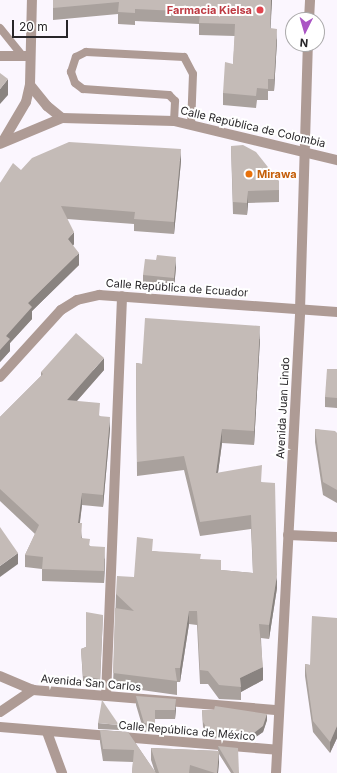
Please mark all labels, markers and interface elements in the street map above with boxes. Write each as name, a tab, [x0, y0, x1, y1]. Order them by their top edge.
place label: Farmacia Kielsa	[167, 3, 252, 17]
marker: Farmacia Kielsa	[255, 5, 265, 15]
scale bar	[14, 12, 70, 38]
north arrow	[285, 12, 325, 52]
text: 20 m	[19, 19, 48, 34]
text: N	[299, 36, 309, 50]
street label: Calle República de Colombia	[179, 104, 327, 150]
place label: Mirawa	[257, 167, 297, 181]
marker: Mirawa	[244, 169, 254, 179]
street label: Calle República de Ecuador	[105, 276, 249, 300]
street label: Avenida Juan Lindo	[274, 357, 292, 459]
street label: Avenida San Carlos	[40, 672, 142, 694]
street label: Calle República de México	[118, 718, 256, 744]

